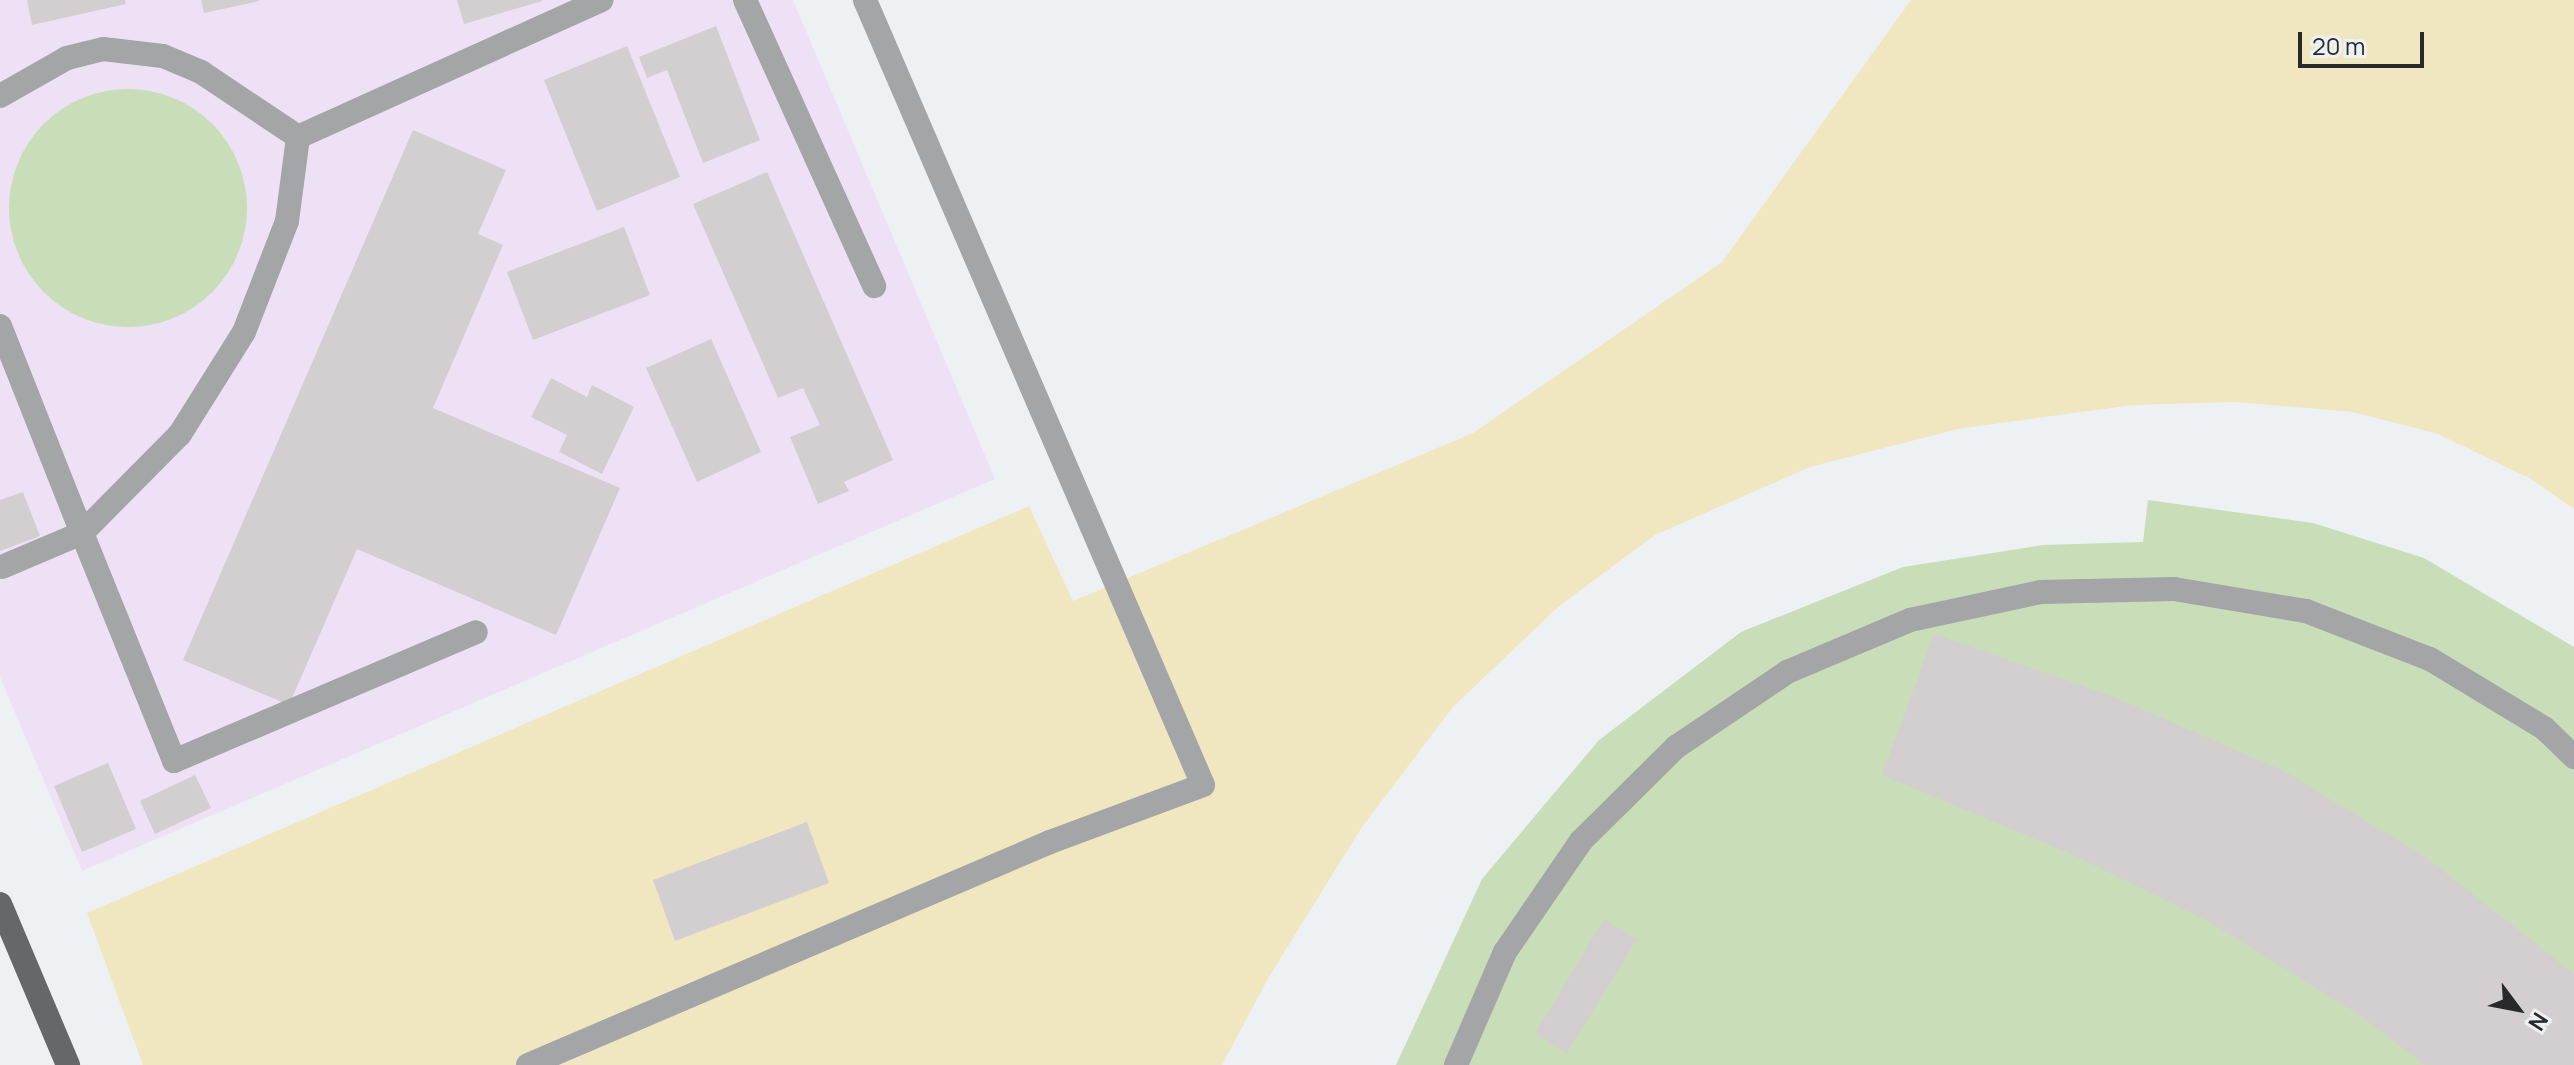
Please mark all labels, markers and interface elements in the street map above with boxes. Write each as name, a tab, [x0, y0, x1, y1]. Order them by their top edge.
scale bar	[2302, 16, 2428, 66]
text: 20 m	[2312, 29, 2365, 62]
north arrow	[2478, 969, 2558, 1049]
text: N	[2521, 1007, 2555, 1036]

